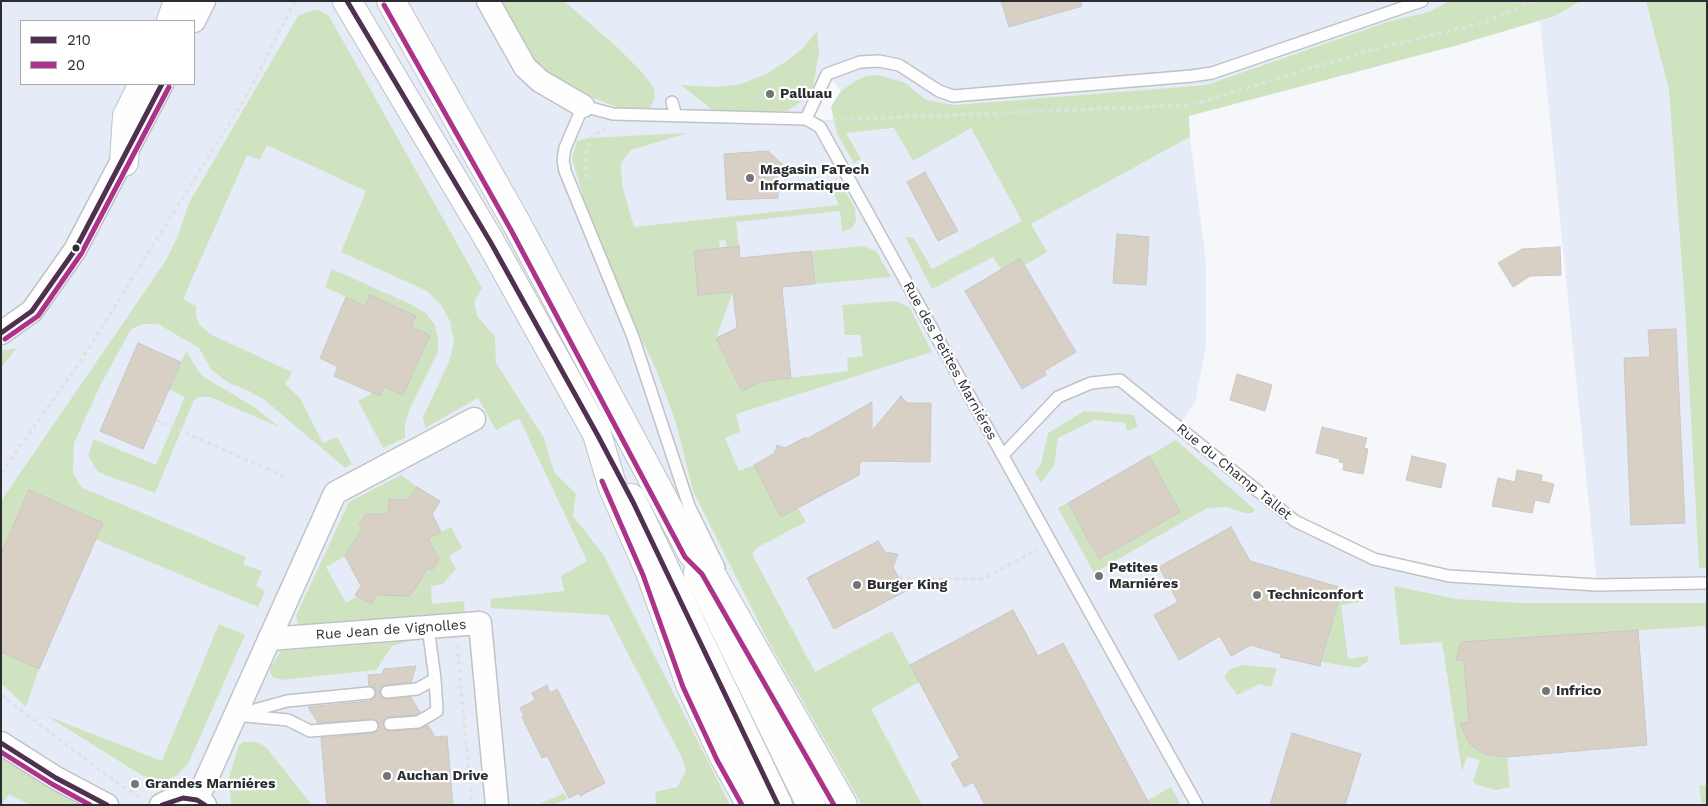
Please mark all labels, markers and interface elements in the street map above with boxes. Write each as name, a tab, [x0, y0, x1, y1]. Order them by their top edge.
legend	[20, 20, 195, 85]
text: 210	[67, 31, 91, 49]
text: 20	[67, 56, 85, 74]
place label: Palluau	[780, 86, 832, 102]
marker: Palluau	[764, 88, 776, 100]
place label: Magasin FaTech Informatique	[760, 162, 869, 194]
marker: Magasin FaTech Informatique	[744, 172, 756, 184]
unlabelled marker	[71, 243, 81, 253]
street label: Rue des Petites Marniéres	[899, 279, 1001, 443]
street label: Rue du Champ Tallet	[1173, 420, 1295, 524]
place label: Petites Marniéres	[1109, 560, 1178, 592]
marker: Petites Marniéres	[1093, 570, 1105, 582]
place label: Burger King	[867, 577, 947, 593]
marker: Burger King	[851, 579, 863, 591]
place label: Techniconfort	[1267, 587, 1363, 603]
marker: Techniconfort	[1251, 589, 1263, 601]
street label: Rue Jean de Vignolles	[315, 616, 467, 644]
place label: Infrico	[1556, 683, 1601, 699]
marker: Infrico	[1540, 685, 1552, 697]
place label: Auchan Drive	[397, 768, 488, 784]
marker: Auchan Drive	[381, 770, 393, 782]
place label: Grandes Marniéres	[145, 776, 275, 792]
marker: Grandes Marniéres	[129, 778, 141, 790]

